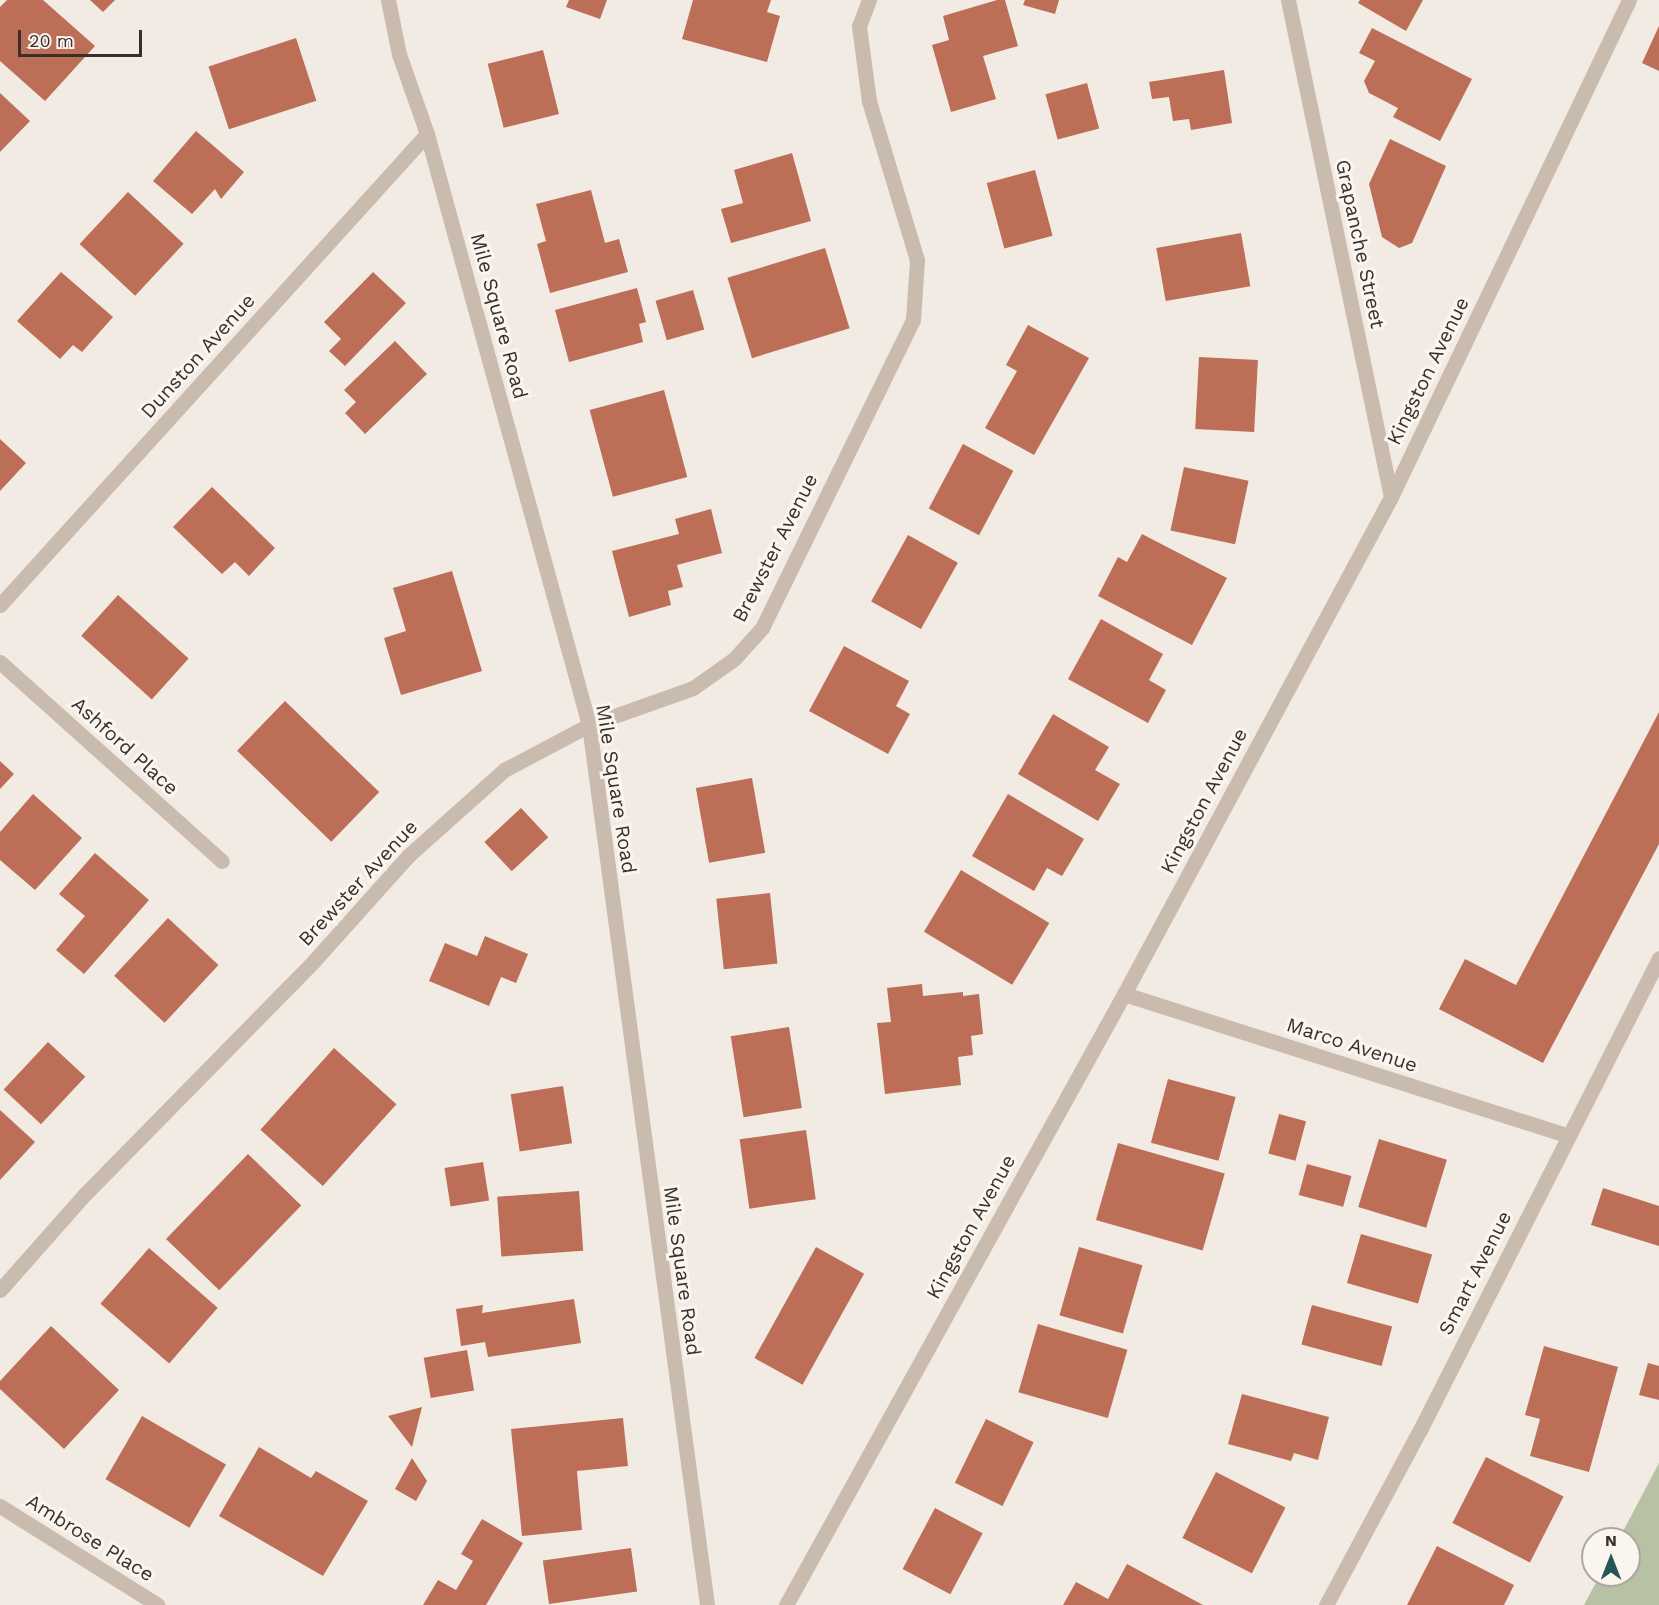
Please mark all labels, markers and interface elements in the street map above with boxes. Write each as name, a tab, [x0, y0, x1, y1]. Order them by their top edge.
scale bar	[21, 18, 146, 56]
text: 20 m	[29, 30, 74, 51]
street label: Grapanche Street	[1330, 157, 1390, 331]
street label: Mile Square Road	[465, 230, 533, 402]
street label: Dunston Avenue	[136, 289, 260, 423]
street label: Kingston Avenue	[1382, 293, 1474, 449]
street label: Brewster Avenue	[727, 469, 823, 627]
street label: Ashford Place	[67, 692, 183, 800]
street label: Mile Square Road	[591, 703, 641, 875]
street label: Kingston Avenue	[1155, 724, 1253, 878]
street label: Brewster Avenue	[293, 815, 423, 951]
street label: Marco Avenue	[1283, 1012, 1421, 1078]
street label: Kingston Avenue	[921, 1150, 1021, 1304]
street label: Mile Square Road	[658, 1185, 706, 1357]
street label: Smart Avenue	[1433, 1207, 1517, 1339]
street label: Ambrose Place	[22, 1489, 158, 1587]
north arrow	[1581, 1527, 1641, 1587]
text: N	[1605, 1531, 1617, 1550]

